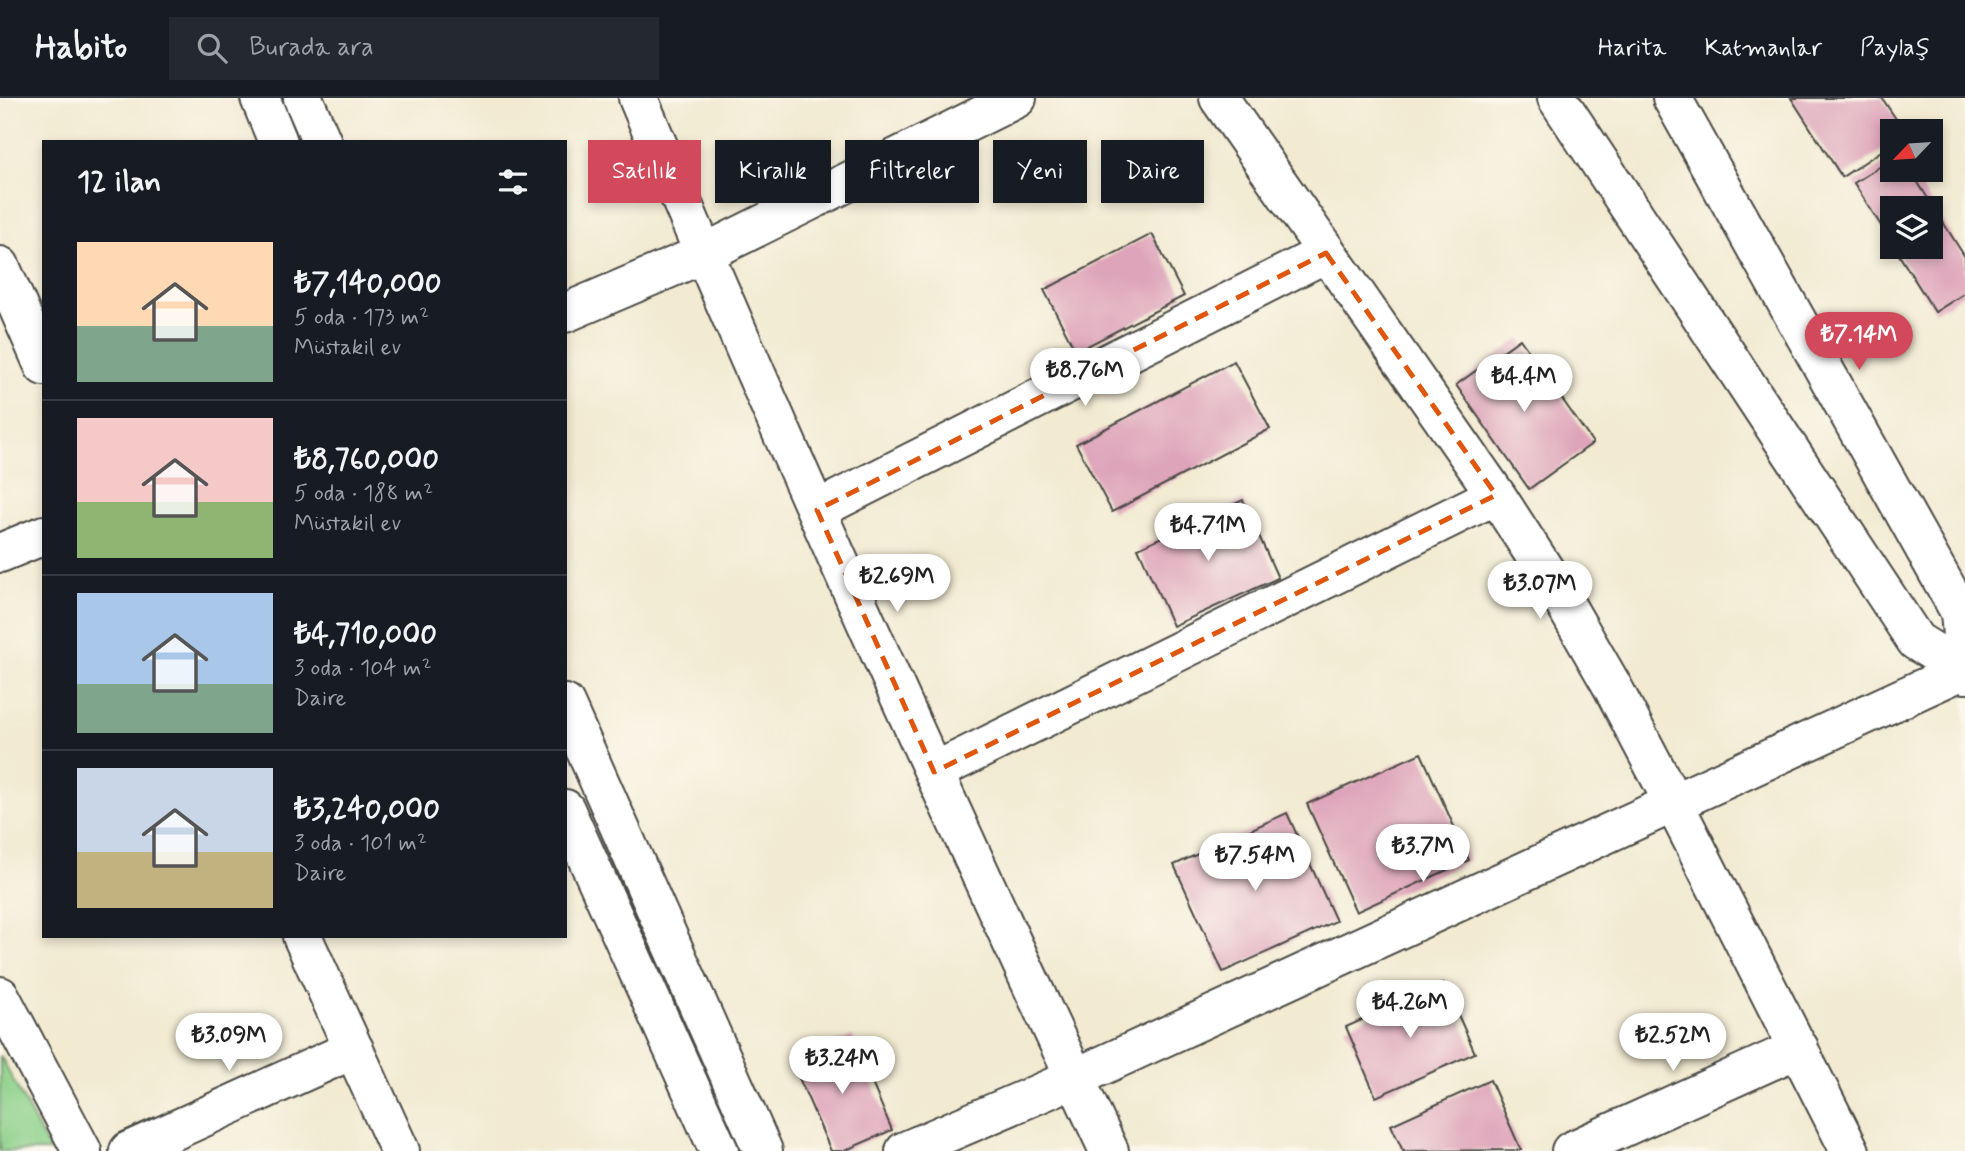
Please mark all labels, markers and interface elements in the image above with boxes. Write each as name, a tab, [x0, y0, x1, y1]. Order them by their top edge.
search box	[169, 17, 659, 80]
text: Habito	[35, 26, 127, 70]
icon: search	[193, 29, 231, 67]
text: Burada ara	[249, 31, 374, 65]
text: Harita	[1598, 33, 1666, 64]
text: Katmanlar	[1704, 33, 1822, 64]
text: Paylaş	[1860, 33, 1930, 64]
north arrow	[1880, 119, 1942, 182]
map controls	[1880, 119, 1943, 259]
chip: Satılık	[588, 140, 701, 203]
chip: Kiralık	[715, 140, 831, 203]
chip: Filtreler	[845, 140, 979, 203]
chip: Yeni	[993, 140, 1087, 203]
chip: Daire	[1101, 140, 1204, 203]
text: 12 ilan	[77, 163, 161, 202]
icon: filters	[494, 163, 532, 201]
button: layers	[1880, 196, 1943, 259]
text: ₺7,140,000	[294, 264, 442, 303]
icon: home	[133, 270, 217, 354]
text: 5 oda · 173 m²	[294, 303, 429, 333]
pin: ₺7.14M	[1802, 313, 1916, 372]
text: ₺7.14M	[1821, 320, 1897, 350]
text: Müstakil ev	[294, 333, 401, 363]
pin: ₺8.76M	[1028, 348, 1142, 408]
pin: ₺4.4M	[1475, 354, 1573, 414]
text: ₺8.76M	[1046, 356, 1124, 386]
text: ₺4.4M	[1492, 362, 1556, 392]
text: ₺8,760,000	[294, 440, 439, 479]
icon: home	[133, 446, 217, 530]
text: 5 oda · 188 m²	[294, 479, 433, 509]
pin: ₺4.71M	[1151, 504, 1265, 563]
text: Müstakil ev	[294, 509, 401, 539]
text: ₺4.71M	[1170, 511, 1246, 541]
pin: ₺2.69M	[840, 554, 954, 614]
pin: ₺3.07M	[1483, 561, 1597, 621]
text: ₺2.69M	[860, 562, 934, 592]
text: ₺3.07M	[1504, 569, 1576, 599]
text: ₺4,710,000	[294, 615, 437, 654]
icon: home	[133, 621, 217, 705]
text: 3 oda · 104 m²	[294, 654, 432, 684]
text: Daire	[294, 684, 346, 714]
text: ₺3,240,000	[294, 790, 440, 829]
icon: home	[133, 796, 217, 880]
pin: ₺3.7M	[1374, 824, 1472, 884]
text: 3 oda · 101 m²	[294, 829, 427, 859]
text: ₺3.7M	[1392, 832, 1454, 862]
pin: ₺7.54M	[1198, 834, 1312, 893]
text: ₺7.54M	[1215, 841, 1295, 871]
text: Daire	[294, 859, 346, 889]
pin: ₺4.26M	[1353, 981, 1467, 1040]
text: ₺4.26M	[1372, 988, 1448, 1018]
pin: ₺3.09M	[172, 1014, 286, 1073]
pin: ₺2.52M	[1616, 1014, 1730, 1073]
text: ₺3.09M	[191, 1021, 267, 1051]
text: ₺2.52M	[1635, 1021, 1711, 1051]
pin: ₺3.24M	[785, 1037, 899, 1096]
text: ₺3.24M	[805, 1044, 879, 1074]

